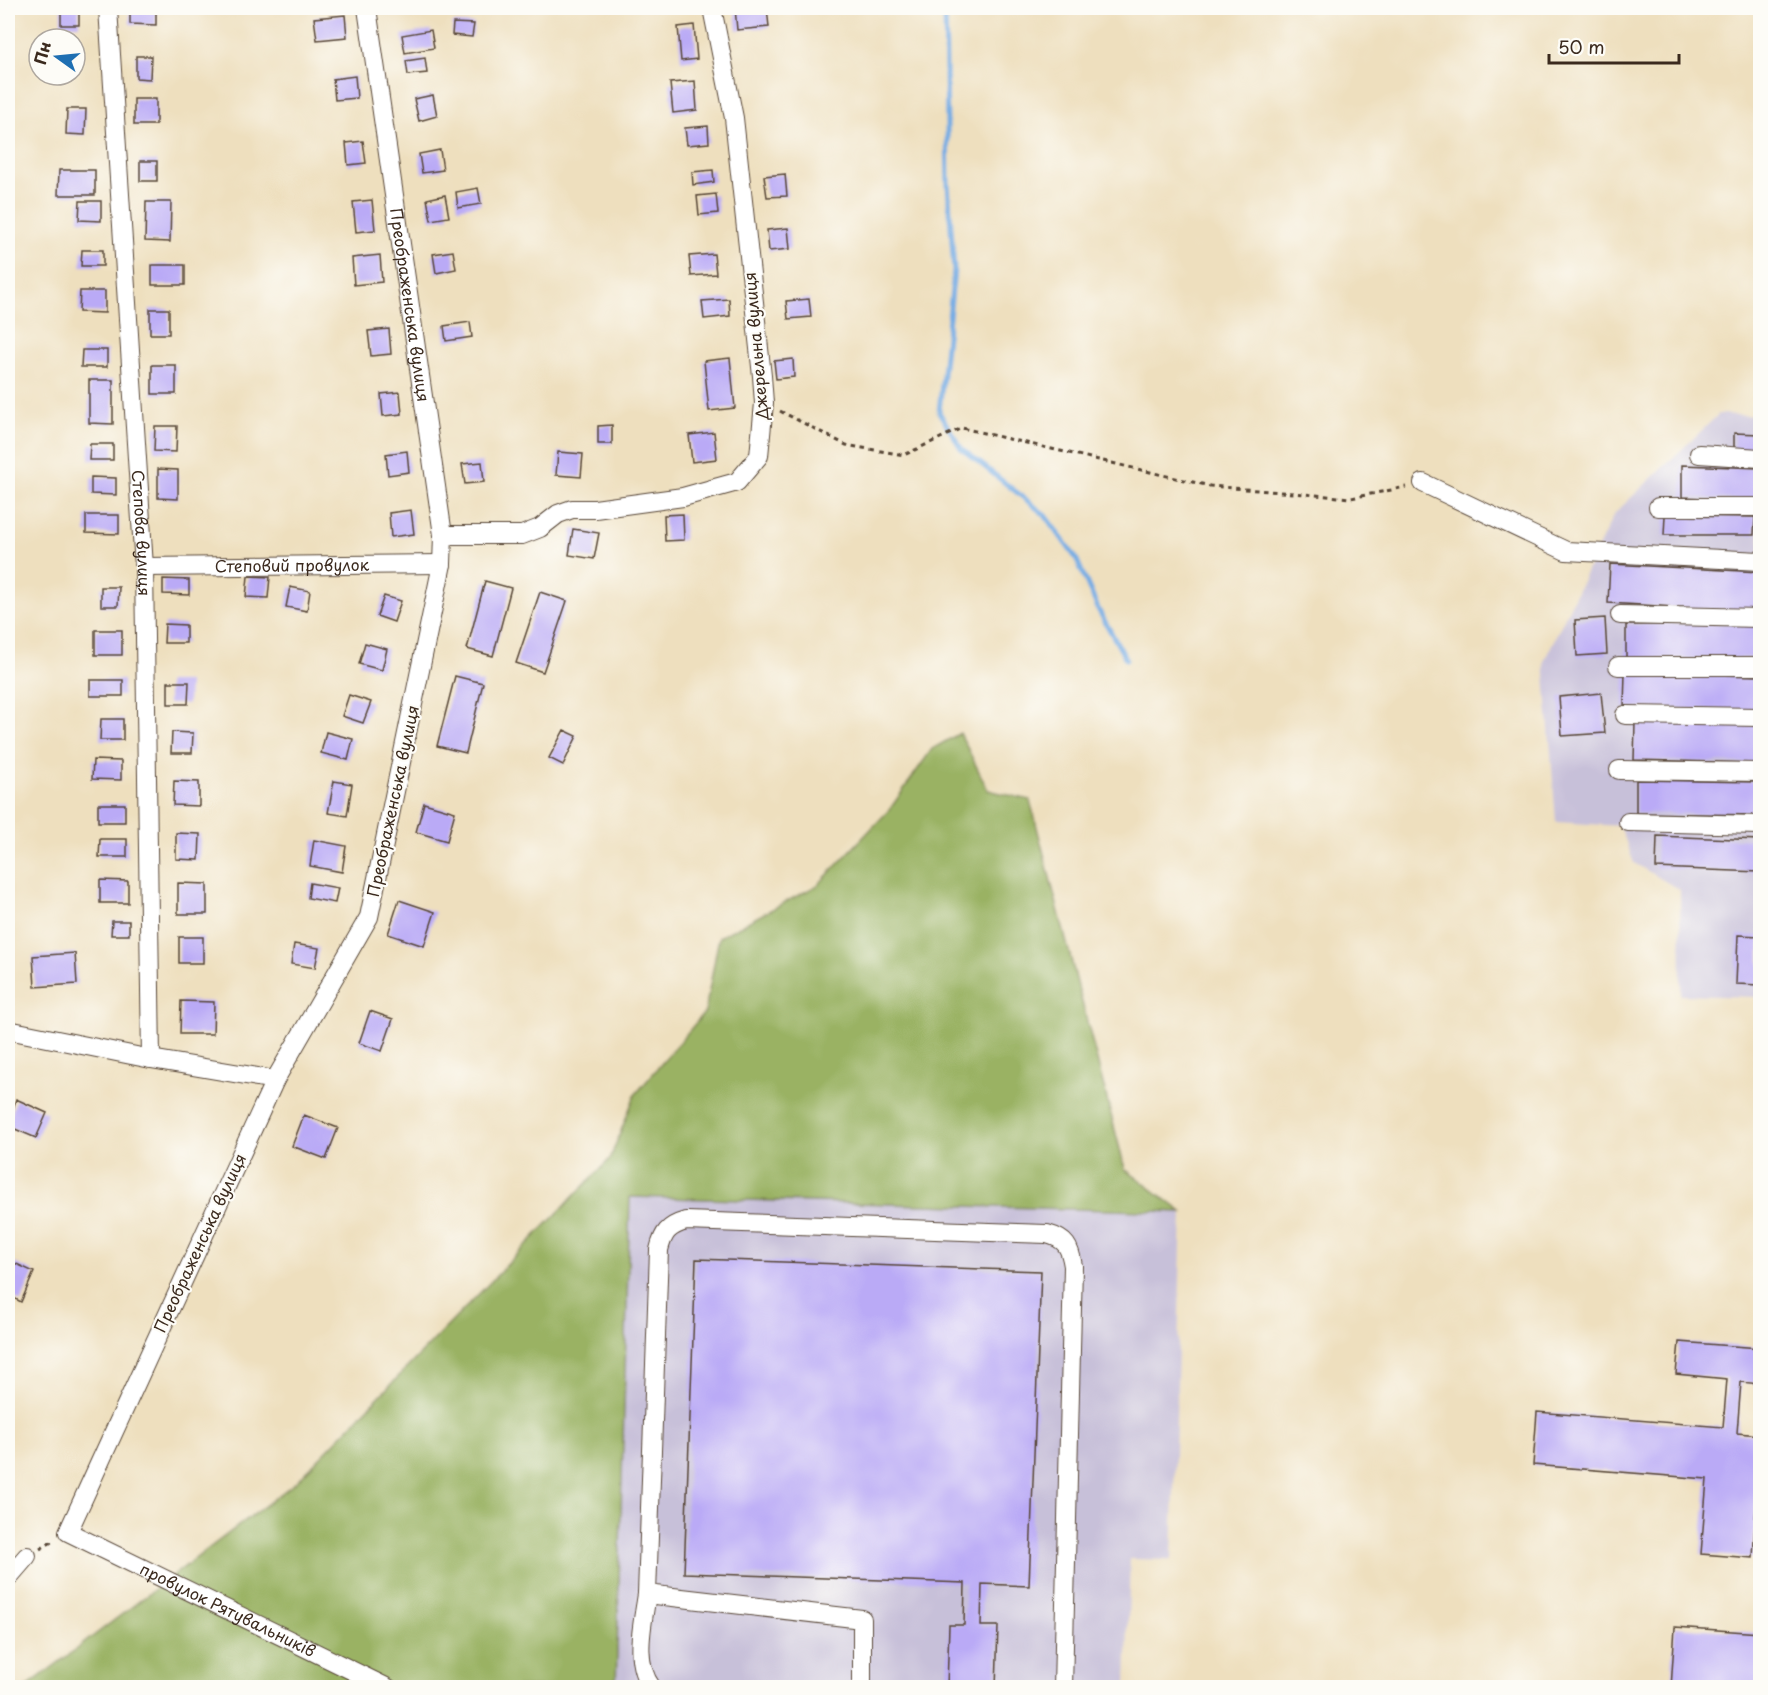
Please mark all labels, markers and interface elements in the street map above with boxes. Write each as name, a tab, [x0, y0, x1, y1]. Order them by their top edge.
north arrow	[27, 27, 87, 87]
scale bar	[1549, 27, 1680, 65]
text: 50 m	[1558, 33, 1605, 60]
text: Пн	[27, 39, 56, 67]
street label: Преображенська вулиця	[385, 206, 437, 403]
street label: Джерельна вулиця	[737, 271, 774, 422]
street label: Степова вулиця	[127, 469, 157, 596]
street label: Степовий провулок	[215, 552, 370, 577]
street label: Преображенська вулиця	[360, 703, 424, 899]
street label: Преображенська вулиця	[147, 1149, 251, 1336]
street label: провулок Рятувальників	[136, 1556, 320, 1662]

